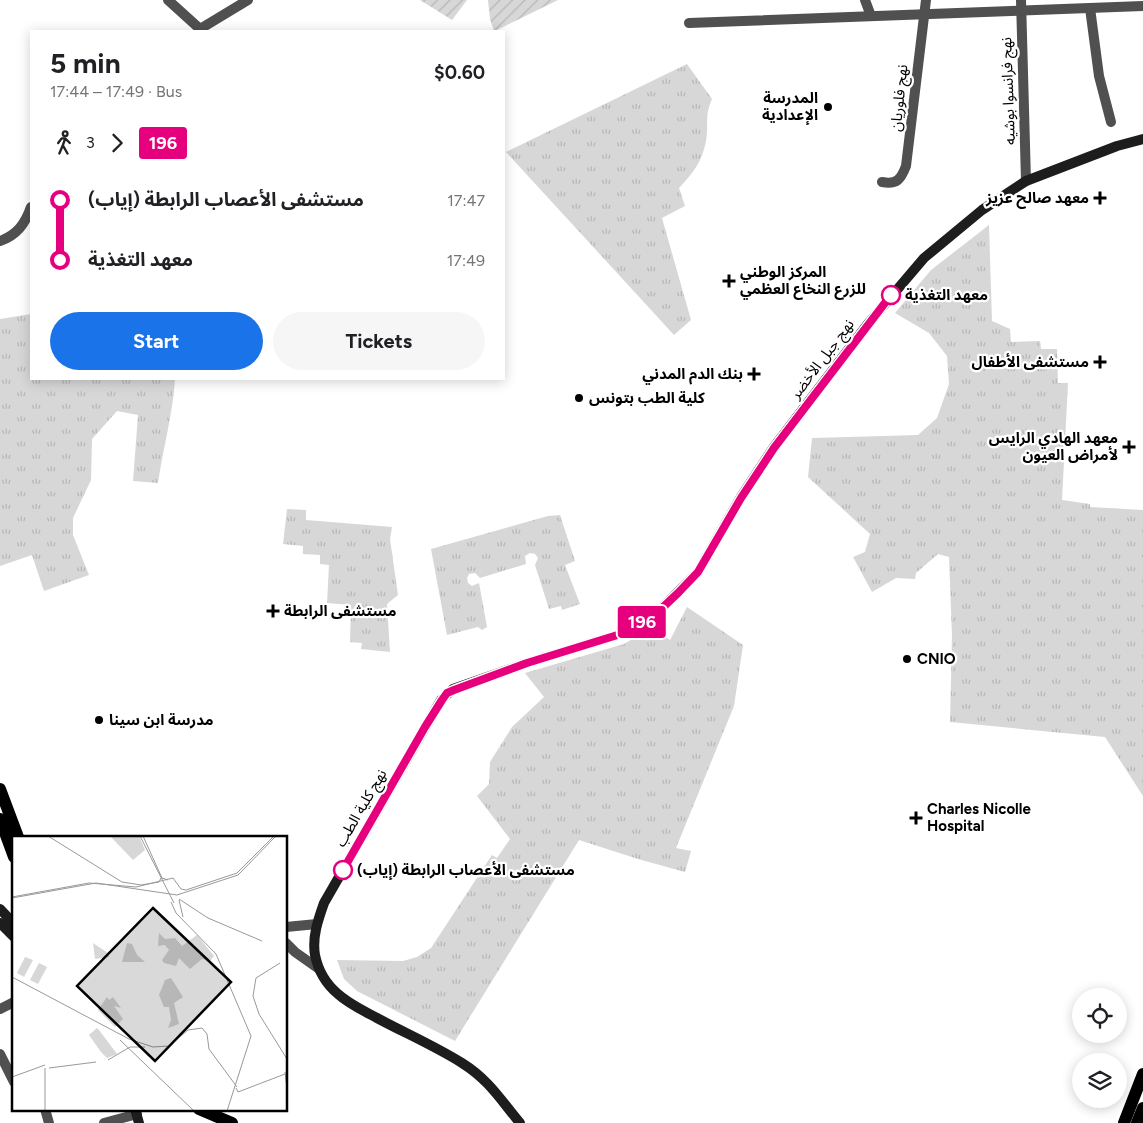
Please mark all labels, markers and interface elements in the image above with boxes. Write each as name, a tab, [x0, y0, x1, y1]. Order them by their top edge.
street label: نهج فرانسوا بوشيه	[997, 37, 1022, 145]
text: 5 min	[50, 46, 121, 80]
text: $0.60	[434, 61, 485, 84]
street label: نهج فلوريان	[887, 63, 914, 133]
text: 17:44 – 17:49 · Bus	[50, 82, 182, 101]
place label: المدرسة الإعدادية	[762, 89, 818, 125]
marker: المدرسة الإعدادية	[822, 101, 834, 113]
icon: walk	[50, 129, 78, 157]
icon: forward	[103, 129, 131, 157]
text: 196	[149, 132, 177, 154]
text: 3	[86, 133, 95, 152]
text: مستشفى الأعصاب الرابطة (إياب)	[88, 188, 364, 211]
place label: معهد صالح عزيز	[985, 189, 1089, 209]
text: 17:47	[447, 191, 485, 210]
marker: معهد صالح عزيز	[1093, 191, 1107, 205]
text: معهد التغذية	[88, 248, 193, 271]
text: 17:49	[447, 251, 485, 270]
place label: المركز الوطني للزرع النخاع العظمي	[740, 263, 866, 300]
marker: المركز الوطني للزرع النخاع العظمي	[722, 274, 736, 288]
marker: معهد التغذية	[881, 285, 901, 305]
place label: معهد التغذية	[905, 286, 988, 304]
button: Start	[50, 312, 263, 370]
button: Tickets	[273, 312, 485, 370]
street label: نهج جبل الأخضر	[786, 316, 860, 405]
place label: مستشفى الأطفال	[972, 353, 1089, 371]
marker: مستشفى الأطفال	[1093, 355, 1107, 369]
place label: بنك الدم المدني	[642, 365, 743, 385]
marker: بنك الدم المدني	[747, 367, 761, 381]
place label: كلية الطب بتونس	[589, 389, 705, 407]
marker: كلية الطب بتونس	[573, 392, 585, 404]
place label: معهد الهادي الرايس لأمراض العيون	[989, 429, 1118, 464]
marker: معهد الهادي الرايس لأمراض العيون	[1122, 440, 1136, 454]
place label: مستشفى الرابطة	[284, 602, 397, 620]
marker: مستشفى الرابطة	[266, 604, 280, 618]
line badge: 196	[613, 606, 671, 638]
text: 196	[628, 611, 656, 633]
place label: CNIO	[917, 650, 956, 668]
marker: CNIO	[901, 653, 913, 665]
place label: مدرسة ابن سينا	[109, 711, 214, 729]
marker: مدرسة ابن سينا	[93, 714, 105, 726]
street label: نهج كلية الطب	[331, 766, 393, 852]
place label: Charles Nicolle Hospital	[927, 800, 1031, 835]
marker: Charles Nicolle Hospital	[909, 811, 923, 825]
inset map	[12, 836, 288, 1110]
marker: مستشفى الأعصاب الرابطة (إياب)	[333, 860, 353, 880]
place label: مستشفى الأعصاب الرابطة (إياب)	[357, 861, 575, 880]
map controls	[1072, 988, 1127, 1108]
button: locate	[1072, 988, 1127, 1043]
button: layers	[1072, 1053, 1127, 1108]

